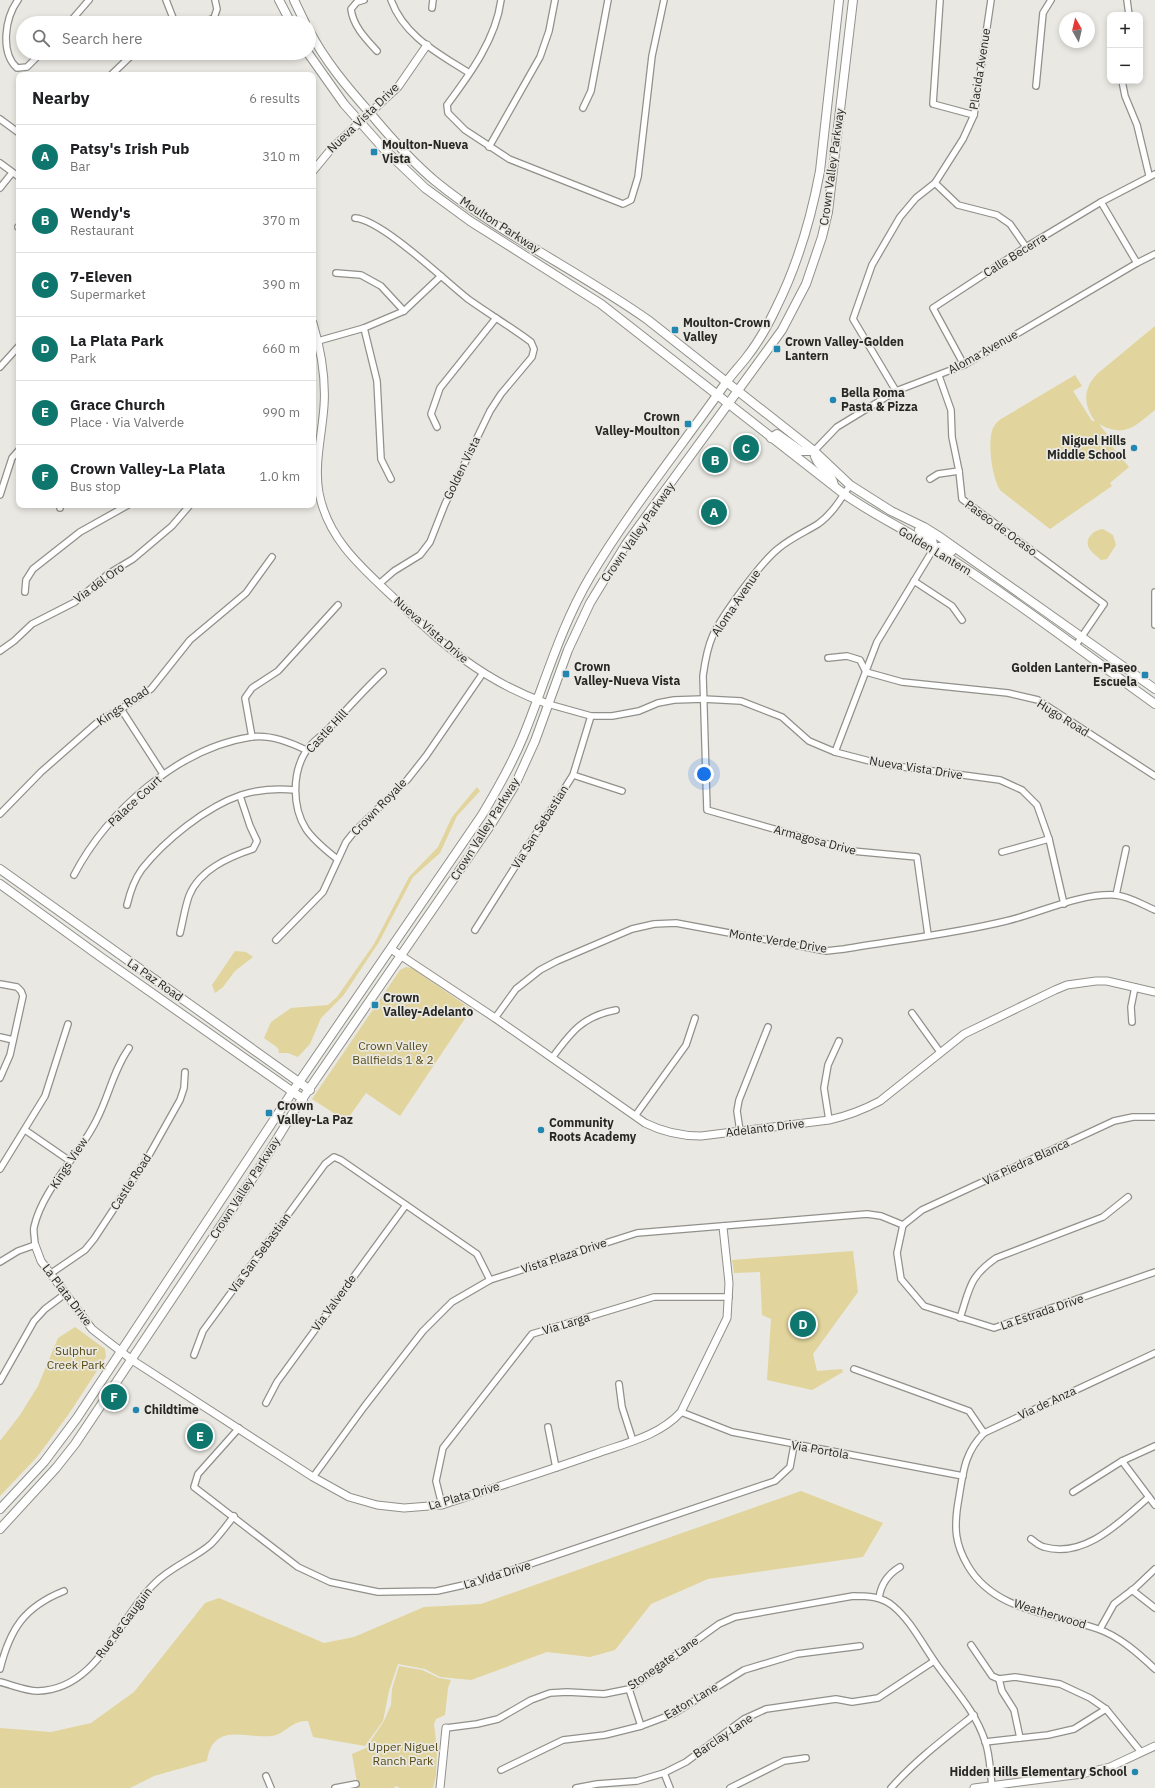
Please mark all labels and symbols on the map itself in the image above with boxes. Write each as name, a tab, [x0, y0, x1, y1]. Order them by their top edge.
north arrow	[1059, 12, 1095, 48]
street label: Placida Avenue	[966, 27, 993, 111]
street label: Nueva Vista Drive	[324, 79, 402, 156]
street label: Crown Valley Parkway	[816, 107, 847, 227]
place label: Moulton-Nueva Vista	[382, 137, 468, 166]
marker: Moulton-Nueva Vista	[369, 147, 379, 157]
street label: Moulton Parkway	[457, 193, 543, 256]
street label: Calle Becerra	[980, 229, 1050, 280]
place label: Moulton-Crown Valley	[683, 315, 770, 344]
marker: Moulton-Crown Valley	[670, 325, 680, 335]
street label: Aloma Avenue	[945, 326, 1021, 377]
place label: Crown Valley-Golden Lantern	[785, 334, 904, 363]
marker: Crown Valley-Golden Lantern	[772, 344, 782, 354]
place label: Bella Roma Pasta & Pizza	[841, 385, 918, 414]
marker: Bella Roma Pasta & Pizza	[828, 395, 838, 405]
place label: Crown Valley-Moulton	[595, 409, 680, 438]
marker: Crown Valley-Moulton	[683, 419, 693, 429]
street label: Golden Vista	[440, 433, 483, 502]
pin: C	[733, 433, 759, 463]
place label: Niguel Hills Middle School	[1047, 433, 1126, 462]
marker: Niguel Hills Middle School	[1129, 443, 1139, 453]
pin: B	[702, 445, 728, 475]
street label: Crown Valley Parkway	[598, 479, 678, 584]
street label: Paseo de Ocaso	[962, 496, 1040, 559]
pin: A	[701, 497, 727, 527]
street label: Golden Lantern	[896, 523, 975, 578]
street label: Via del Oro	[71, 559, 127, 606]
street label: Aloma Avenue	[708, 566, 764, 639]
street label: Nueva Vista Drive	[391, 593, 472, 666]
place label: Crown Valley-Nueva Vista	[574, 659, 680, 688]
place label: Golden Lantern-Paseo Escuela	[1011, 660, 1137, 689]
marker: Crown Valley-Nueva Vista	[561, 669, 571, 679]
marker: Golden Lantern-Paseo Escuela	[1140, 670, 1150, 680]
street label: Kings Road	[94, 683, 152, 729]
street label: Hugo Road	[1034, 696, 1092, 739]
street label: Castle Hill	[303, 706, 351, 756]
street label: Nueva Vista Drive	[868, 753, 964, 782]
your location	[694, 764, 714, 784]
street label: Palace Court	[105, 772, 165, 829]
street label: Crown Royale	[348, 775, 410, 838]
street label: Crown Valley Parkway	[447, 775, 522, 883]
street label: Via San Sebastian	[508, 782, 571, 871]
street label: Armagosa Drive	[772, 821, 858, 858]
street label: Monte Verde Drive	[728, 925, 829, 956]
street label: La Paz Road	[124, 955, 186, 1004]
place label: Crown Valley-Adelanto	[383, 990, 473, 1019]
marker: Crown Valley-Adelanto	[370, 1000, 380, 1010]
park label: Crown Valley Ballfields 1 & 2	[352, 1038, 434, 1067]
place label: Crown Valley-La Paz	[277, 1098, 353, 1127]
marker: Crown Valley-La Paz	[264, 1108, 274, 1118]
place label: Community Roots Academy	[549, 1115, 637, 1144]
street label: Adelanto Drive	[725, 1115, 806, 1140]
marker: Community Roots Academy	[536, 1125, 546, 1135]
street label: Kings View	[46, 1134, 91, 1191]
street label: Crown Valley Parkway	[206, 1134, 283, 1241]
street label: Via Piedra Blanca	[980, 1135, 1072, 1188]
street label: Castle Road	[107, 1151, 154, 1213]
street label: Via San Sebastian	[225, 1210, 294, 1296]
street label: Vista Plaza Drive	[519, 1234, 609, 1276]
street label: La Plata Drive	[39, 1261, 96, 1329]
street label: Via Valverde	[308, 1271, 359, 1334]
street label: La Estrada Drive	[998, 1290, 1086, 1333]
street label: Via Larga	[540, 1309, 592, 1338]
pin: D	[790, 1309, 816, 1339]
park label: Sulphur Creek Park	[47, 1343, 106, 1372]
pin: F	[101, 1382, 127, 1412]
street label: Via de Anza	[1015, 1382, 1079, 1423]
place label: Childtime	[144, 1402, 199, 1417]
marker: Childtime	[131, 1405, 141, 1415]
pin: E	[187, 1421, 213, 1451]
street label: Via Portola	[790, 1437, 851, 1462]
street label: La Plata Drive	[426, 1478, 502, 1513]
street label: La Vida Drive	[461, 1557, 533, 1592]
street label: Rue de Gauguin	[92, 1584, 155, 1661]
street label: Weatherwood	[1012, 1595, 1088, 1632]
street label: Stonegate Lane	[624, 1632, 701, 1693]
street label: Eaton Lane	[661, 1679, 721, 1722]
street label: Barclay Lane	[690, 1710, 756, 1761]
park label: Upper Niguel Ranch Park	[368, 1739, 438, 1768]
place label: Hidden Hills Elementary School	[949, 1764, 1127, 1779]
marker: Hidden Hills Elementary School	[1130, 1767, 1140, 1777]

